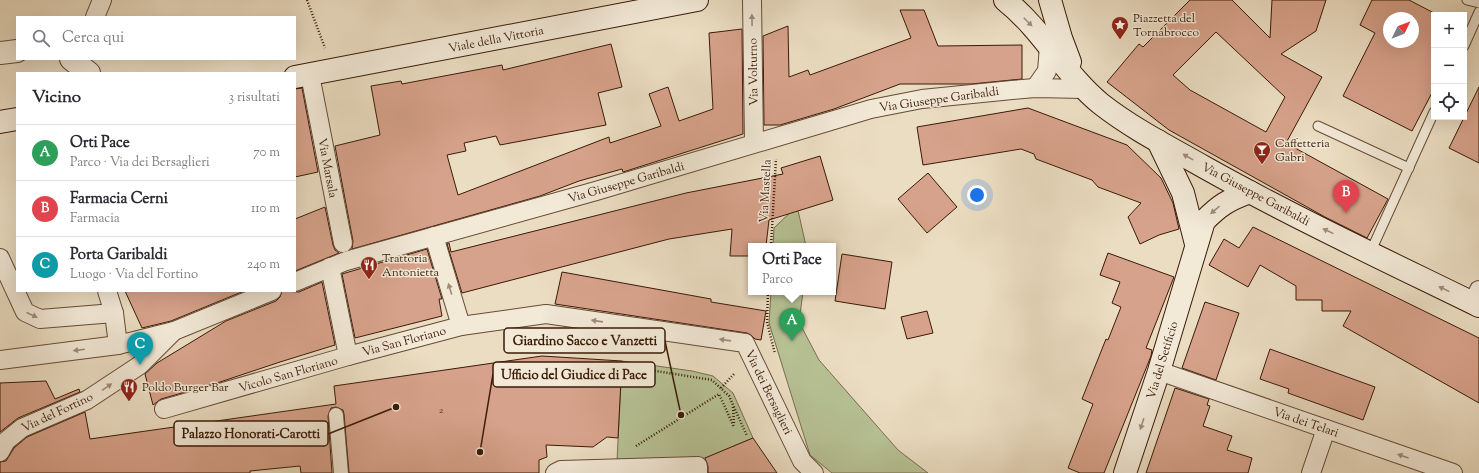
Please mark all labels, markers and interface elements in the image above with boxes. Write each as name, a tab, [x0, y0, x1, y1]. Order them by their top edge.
place label: Piazzetta del Tornabrocco	[1133, 10, 1199, 42]
north arrow	[1383, 12, 1419, 48]
map controls	[1431, 12, 1467, 120]
button: +	[1431, 12, 1467, 48]
one-way arrow	[749, 14, 756, 26]
place icon: Piazzetta del Tornabrocco	[1110, 15, 1130, 40]
search box	[16, 16, 296, 60]
one-way arrow	[1023, 17, 1033, 27]
street label: Viale della Vittoria	[447, 22, 546, 58]
icon: search	[30, 27, 52, 49]
text: Cerca qui	[62, 28, 124, 49]
street label: Via Volturno	[744, 38, 764, 106]
button: −	[1431, 48, 1467, 84]
street label: Via Giuseppe Garibaldi	[878, 83, 1001, 117]
button: locate	[1431, 84, 1467, 120]
text: Vicino	[32, 86, 81, 110]
text: 3 risultati	[229, 89, 280, 107]
text: Orti Pace	[70, 133, 130, 154]
place label: Caffetteria Gabri	[1275, 135, 1330, 167]
street label: Via Marsala	[312, 137, 342, 200]
bar icon: Caffetteria Gabri	[1252, 140, 1272, 165]
text: A	[40, 144, 50, 162]
text: 70 m	[253, 144, 280, 162]
text: Parco · Via dei Bersaglieri	[70, 154, 210, 172]
one-way arrow	[1182, 154, 1194, 161]
street label: Via Giuseppe Garibaldi	[566, 158, 687, 208]
street label: Via Mastella	[755, 158, 777, 223]
street label: Via Giuseppe Garibaldi	[1198, 159, 1313, 231]
pin: B	[1333, 180, 1359, 213]
your location	[967, 185, 987, 205]
text: Farmacia Cerni	[70, 189, 168, 210]
text: B	[41, 200, 49, 218]
text: 110 m	[251, 200, 280, 218]
one-way arrow	[1210, 206, 1221, 215]
text: Farmacia	[70, 210, 120, 228]
one-way arrow	[1322, 228, 1333, 234]
popup	[748, 243, 836, 295]
text: Porta Garibaldi	[70, 245, 168, 266]
place label: Trattoria Antonietta	[382, 250, 440, 282]
text: Orti Pace	[762, 250, 822, 271]
restaurant icon: Trattoria Antonietta	[359, 255, 379, 280]
text: C	[40, 256, 50, 274]
text: 240 m	[247, 256, 280, 274]
text: Luogo · Via del Fortino	[70, 266, 198, 284]
text: Parco	[762, 271, 793, 289]
one-way arrow	[447, 282, 453, 294]
one-way arrow	[1438, 286, 1450, 292]
pin: A	[779, 308, 805, 341]
one-way arrow	[26, 312, 38, 318]
one-way arrow	[591, 318, 603, 324]
street label: Via del Setificio	[1143, 319, 1183, 401]
street label: Via San Floriano	[360, 322, 449, 362]
callout: Giardino Sacco e Vanzetti	[504, 328, 665, 353]
pin: C	[127, 332, 153, 365]
text: Giardino Sacco e Vanzetti	[513, 333, 657, 351]
one-way arrow	[719, 337, 732, 343]
one-way arrow	[73, 347, 85, 353]
street label: Via dei Bersaglieri	[740, 347, 797, 438]
street label: Vicolo San Floriano	[237, 352, 340, 398]
callout: Ufficio del Giudice di Pace	[493, 362, 655, 387]
text: Ufficio del Giudice di Pace	[501, 367, 647, 385]
restaurant icon: Poldo Burger Bar	[119, 377, 139, 402]
place label: Poldo Burger Bar	[142, 379, 229, 397]
one-way arrow	[102, 383, 112, 391]
street label: Via del Fortino	[19, 388, 97, 437]
house number: 2	[439, 403, 444, 418]
street label: Via dei Telari	[1270, 403, 1341, 443]
one-way arrow	[1138, 418, 1144, 430]
callout: Palazzo Honorati-Carotti	[174, 421, 328, 446]
text: Palazzo Honorati-Carotti	[182, 426, 320, 444]
one-way arrow	[1397, 452, 1409, 458]

